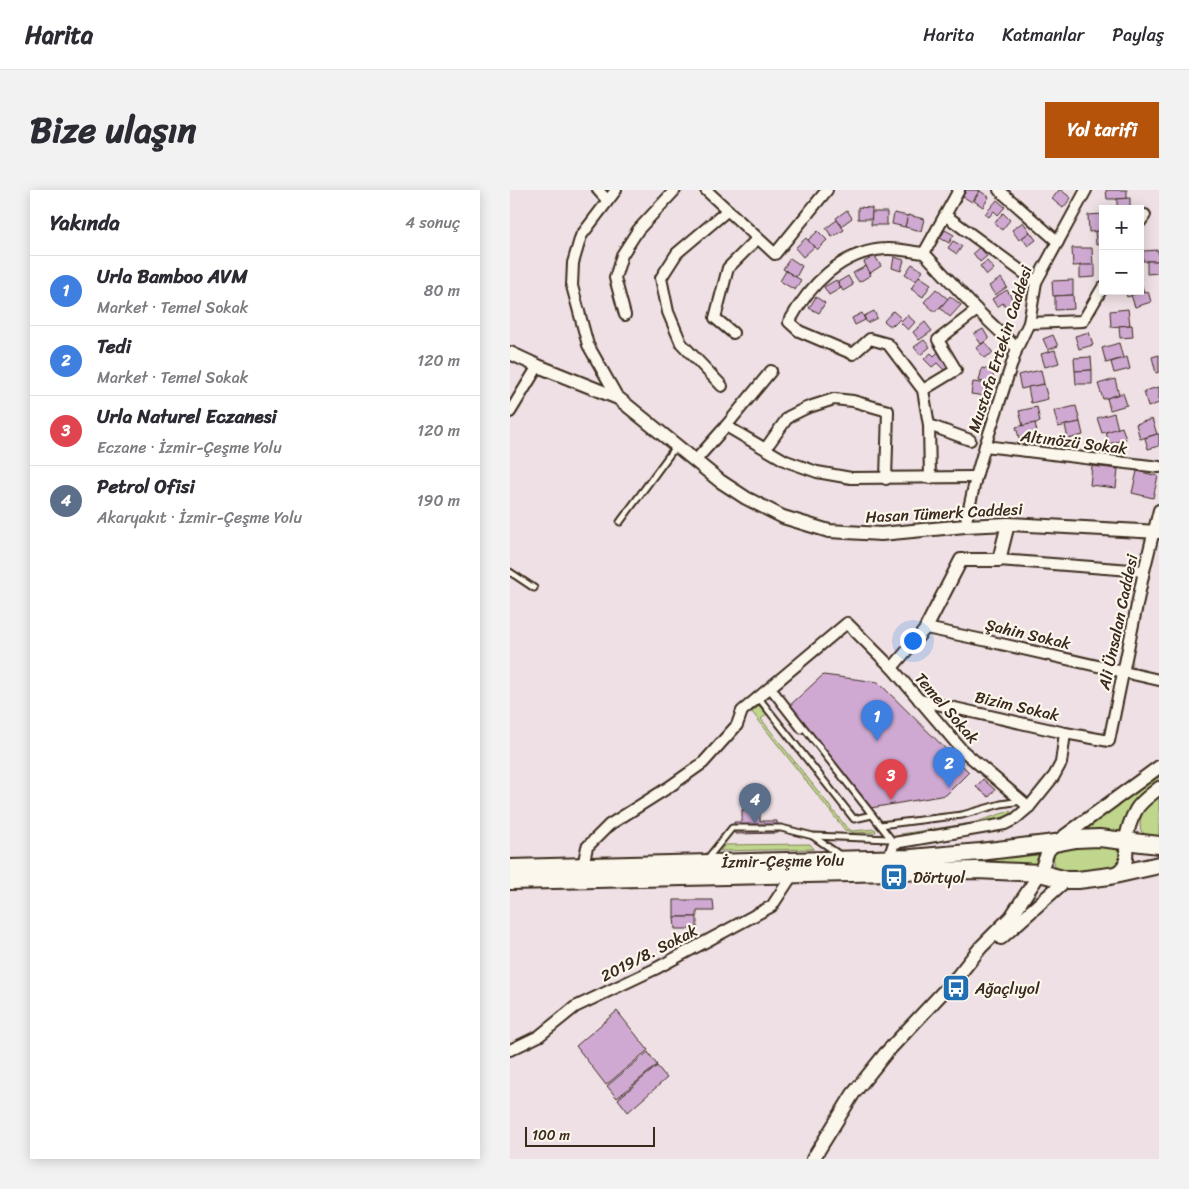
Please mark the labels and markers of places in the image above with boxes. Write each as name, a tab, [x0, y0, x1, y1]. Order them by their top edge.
pin: 1	[861, 700, 893, 741]
pin: 2	[933, 747, 965, 788]
pin: 3	[875, 759, 907, 800]
pin: 4	[739, 783, 771, 824]
bus stop icon: Dörtyol	[879, 862, 909, 892]
place label: Dörtyol	[913, 863, 966, 892]
bus stop icon: Ağaçlıyol	[941, 973, 971, 1003]
place label: Ağaçlıyol	[974, 974, 1040, 1003]

